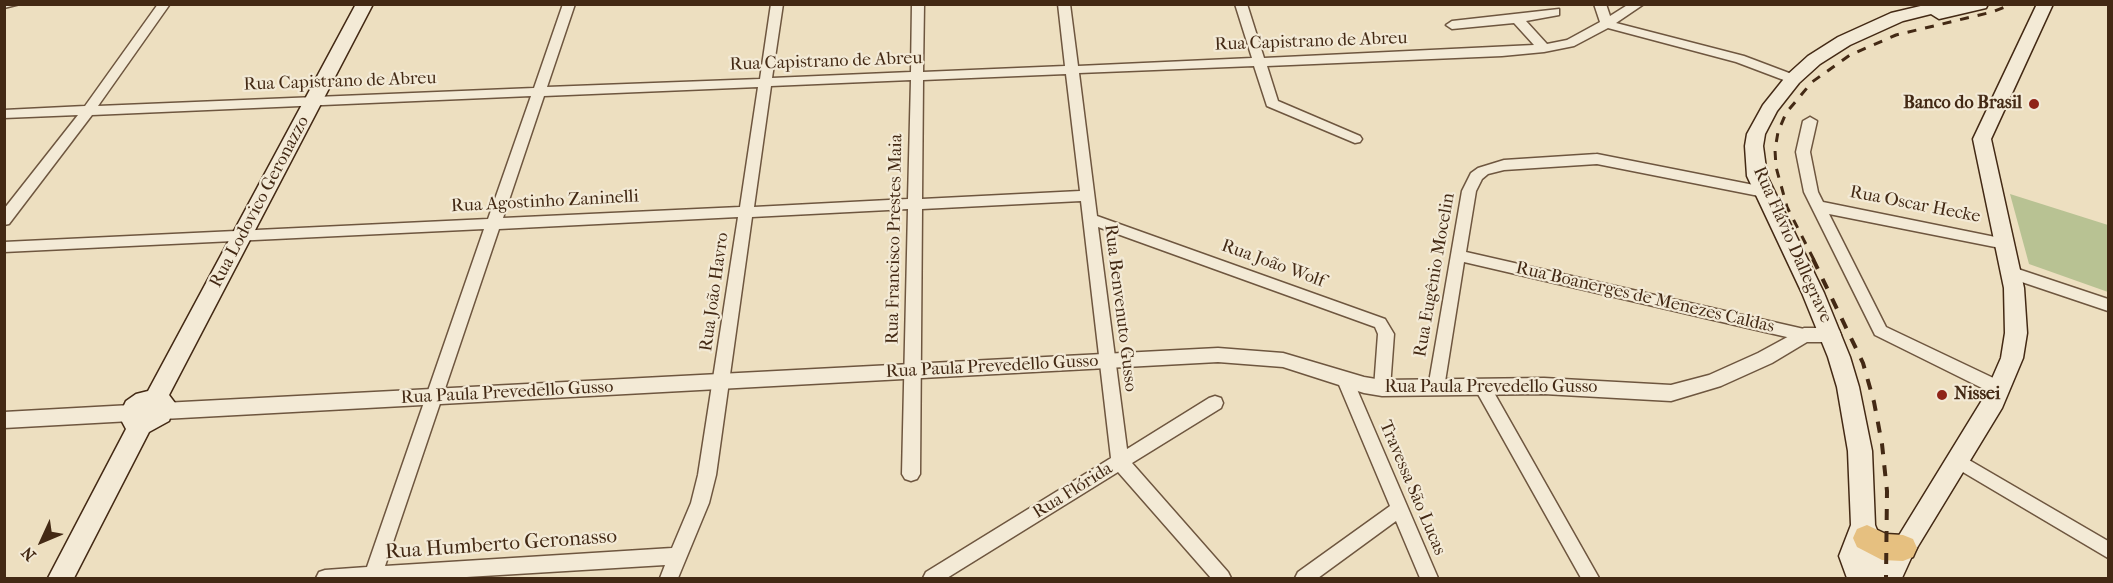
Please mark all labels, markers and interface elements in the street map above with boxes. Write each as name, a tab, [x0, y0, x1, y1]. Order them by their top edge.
street label: Rua Capistrano de Abreu	[1214, 28, 1408, 56]
street label: Rua Capistrano de Abreu	[729, 48, 923, 76]
street label: Rua Capistrano de Abreu	[243, 68, 437, 96]
place label: Banco do Brasil	[1903, 93, 2022, 115]
marker: Banco do Brasil	[2027, 97, 2041, 111]
street label: Rua Lodovico Geronazzo	[206, 113, 314, 291]
street label: Rua Francisco Prestes Maia	[882, 134, 908, 344]
street label: Rua Flávio Dallegrave	[1748, 163, 1836, 327]
street label: Rua Oscar Hecke	[1848, 182, 1982, 228]
street label: Rua Agostinho Zaninelli	[451, 186, 639, 218]
street label: Rua Eugênio Mocelin	[1410, 191, 1460, 359]
street label: Rua Benvenuto Gusso	[1099, 223, 1141, 393]
street label: Rua João Havro	[696, 231, 734, 353]
street label: Rua João Wolf	[1218, 235, 1328, 293]
street label: Rua Boanerges de Menezes Caldas	[1514, 258, 1776, 338]
street label: Rua Paula Prevedello Gusso	[885, 351, 1099, 383]
street label: Rua Paula Prevedello Gusso	[400, 377, 614, 409]
street label: Rua Paula Prevedello Gusso	[1385, 377, 1597, 399]
place label: Nissei	[1954, 384, 2000, 406]
marker: Nissei	[1935, 388, 1949, 402]
street label: Travessa São Lucas	[1374, 417, 1450, 559]
street label: Rua Flórida	[1029, 458, 1117, 524]
north arrow	[12, 511, 72, 571]
street label: Rua Humberto Geronasso	[384, 524, 618, 566]
text: N	[18, 543, 40, 565]

